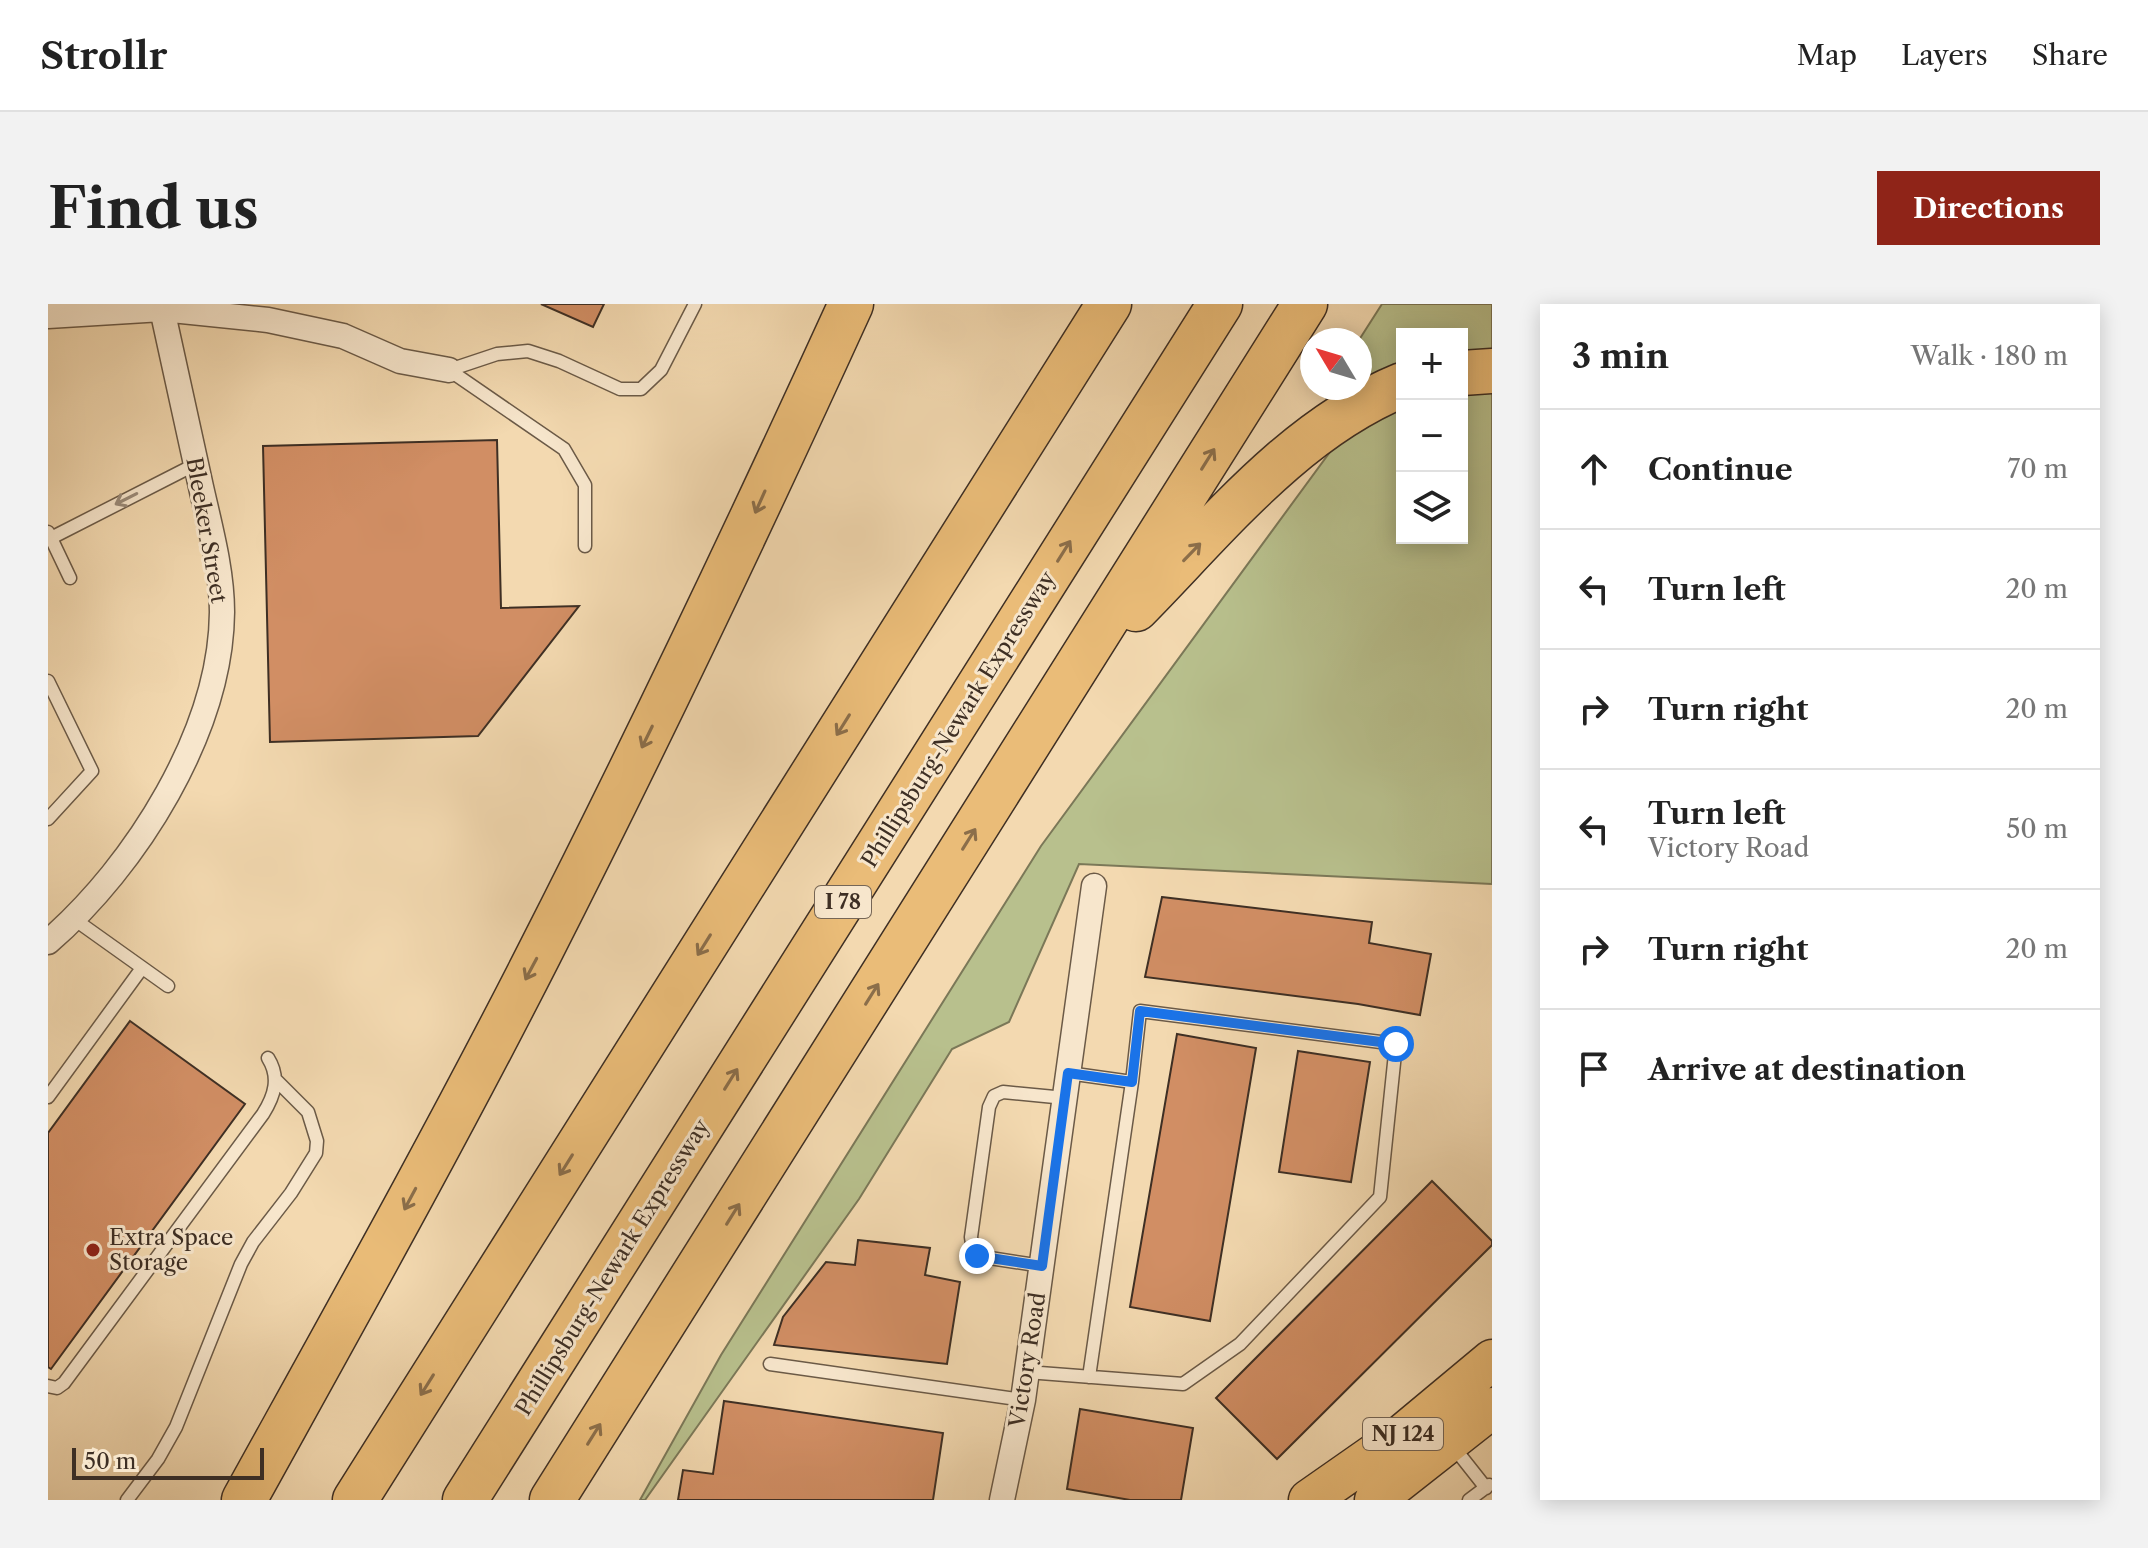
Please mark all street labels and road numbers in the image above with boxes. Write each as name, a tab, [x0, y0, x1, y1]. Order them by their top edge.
street label: Bleeker Street	[180, 455, 233, 605]
street label: Phillipsburg-Newark Expressway	[856, 565, 1061, 872]
road number: I 78	[815, 886, 871, 918]
street label: Phillipsburg-Newark Expressway	[510, 1113, 715, 1420]
street label: Victory Road	[1003, 1291, 1052, 1431]
road number: NJ 124	[1363, 1418, 1443, 1450]

